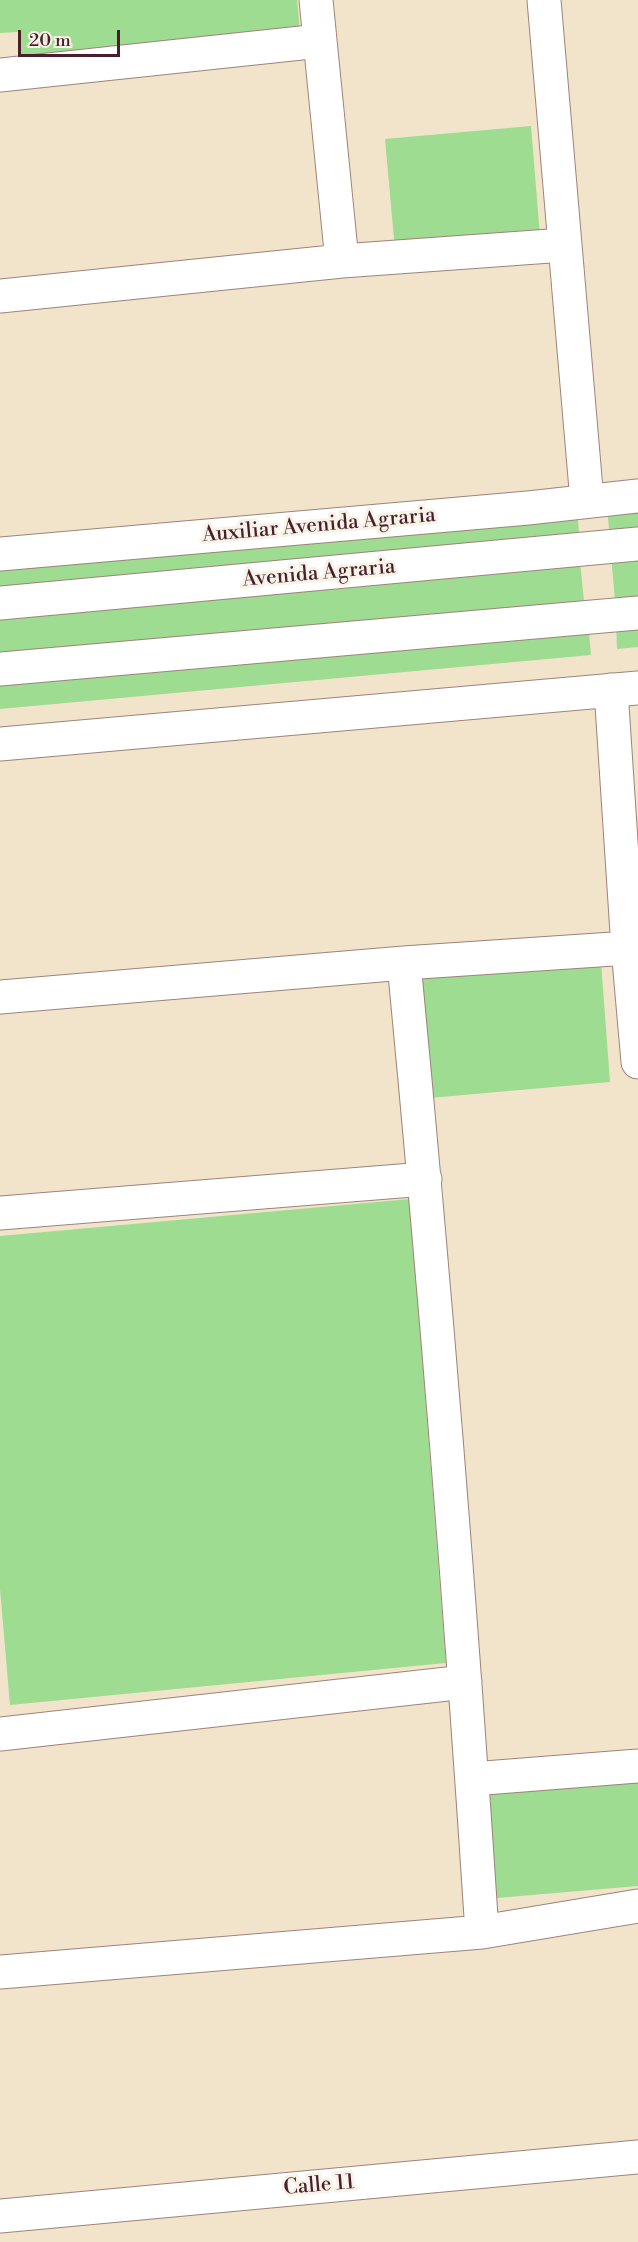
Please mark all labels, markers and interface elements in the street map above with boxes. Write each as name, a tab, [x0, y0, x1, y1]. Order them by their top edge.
scale bar	[21, 18, 123, 56]
text: 20 m	[29, 29, 71, 52]
street label: Auxiliar Avenida Agraria	[201, 503, 437, 549]
street label: Avenida Agraria	[241, 555, 397, 593]
street label: Calle 11	[282, 2170, 356, 2202]

